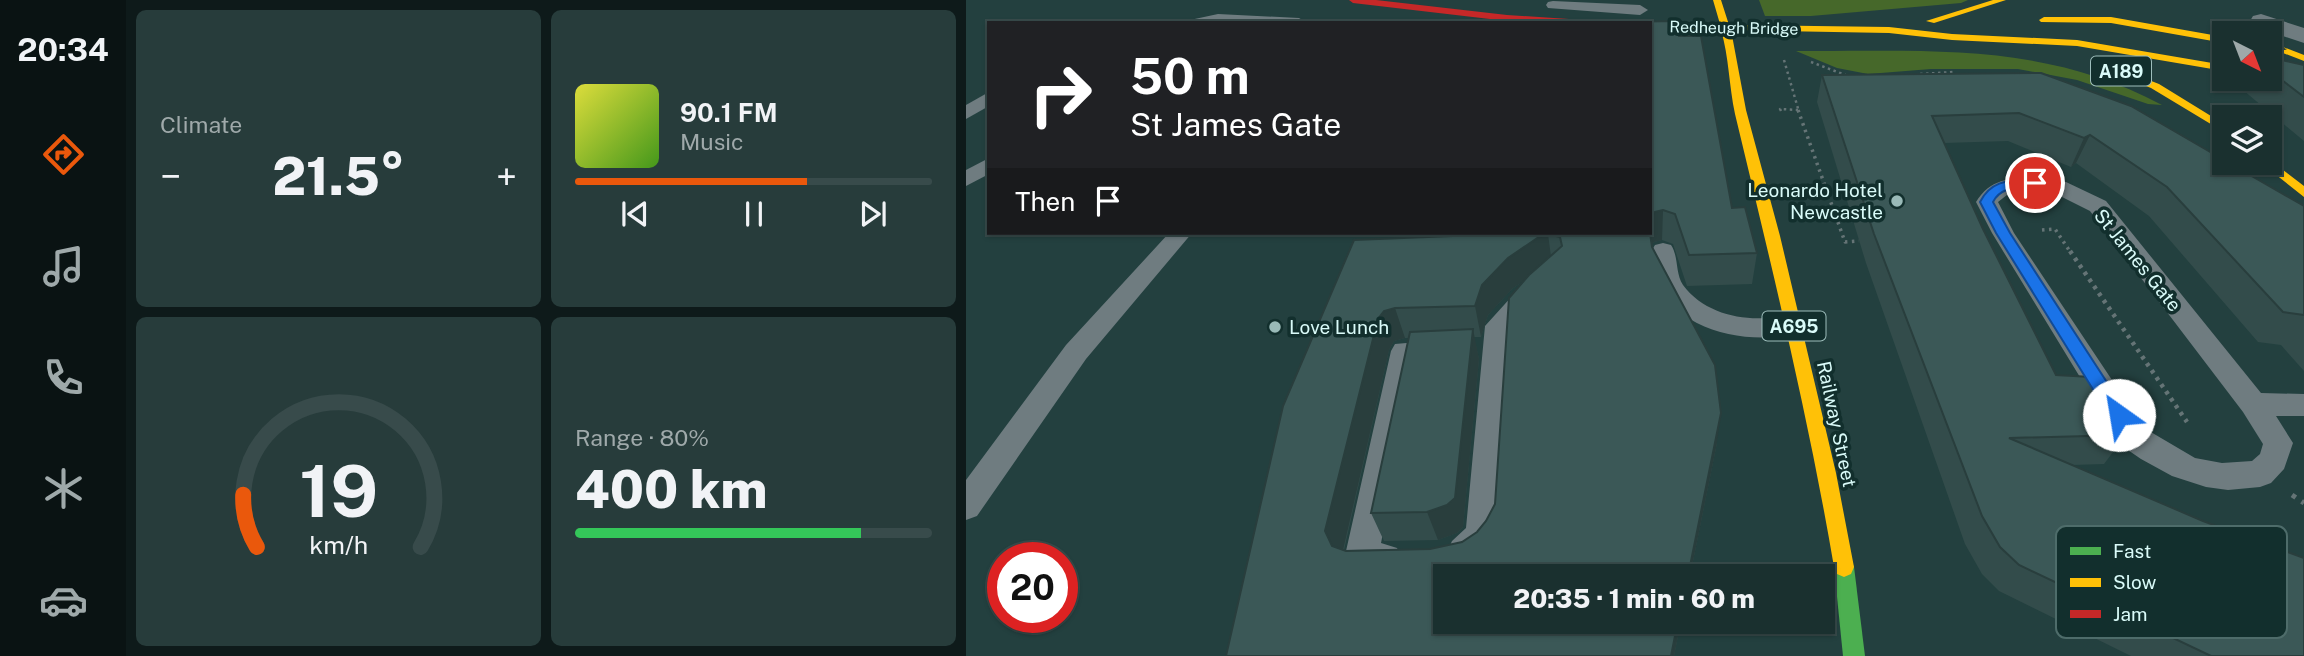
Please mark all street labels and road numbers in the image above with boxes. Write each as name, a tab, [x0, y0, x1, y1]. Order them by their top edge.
street label: Redheugh Bridge	[1669, 17, 1799, 39]
road number: A189	[2091, 56, 2151, 86]
street label: St James Gate	[2090, 204, 2186, 316]
road number: A695	[1762, 312, 1826, 340]
street label: Railway Street	[1813, 359, 1861, 489]

